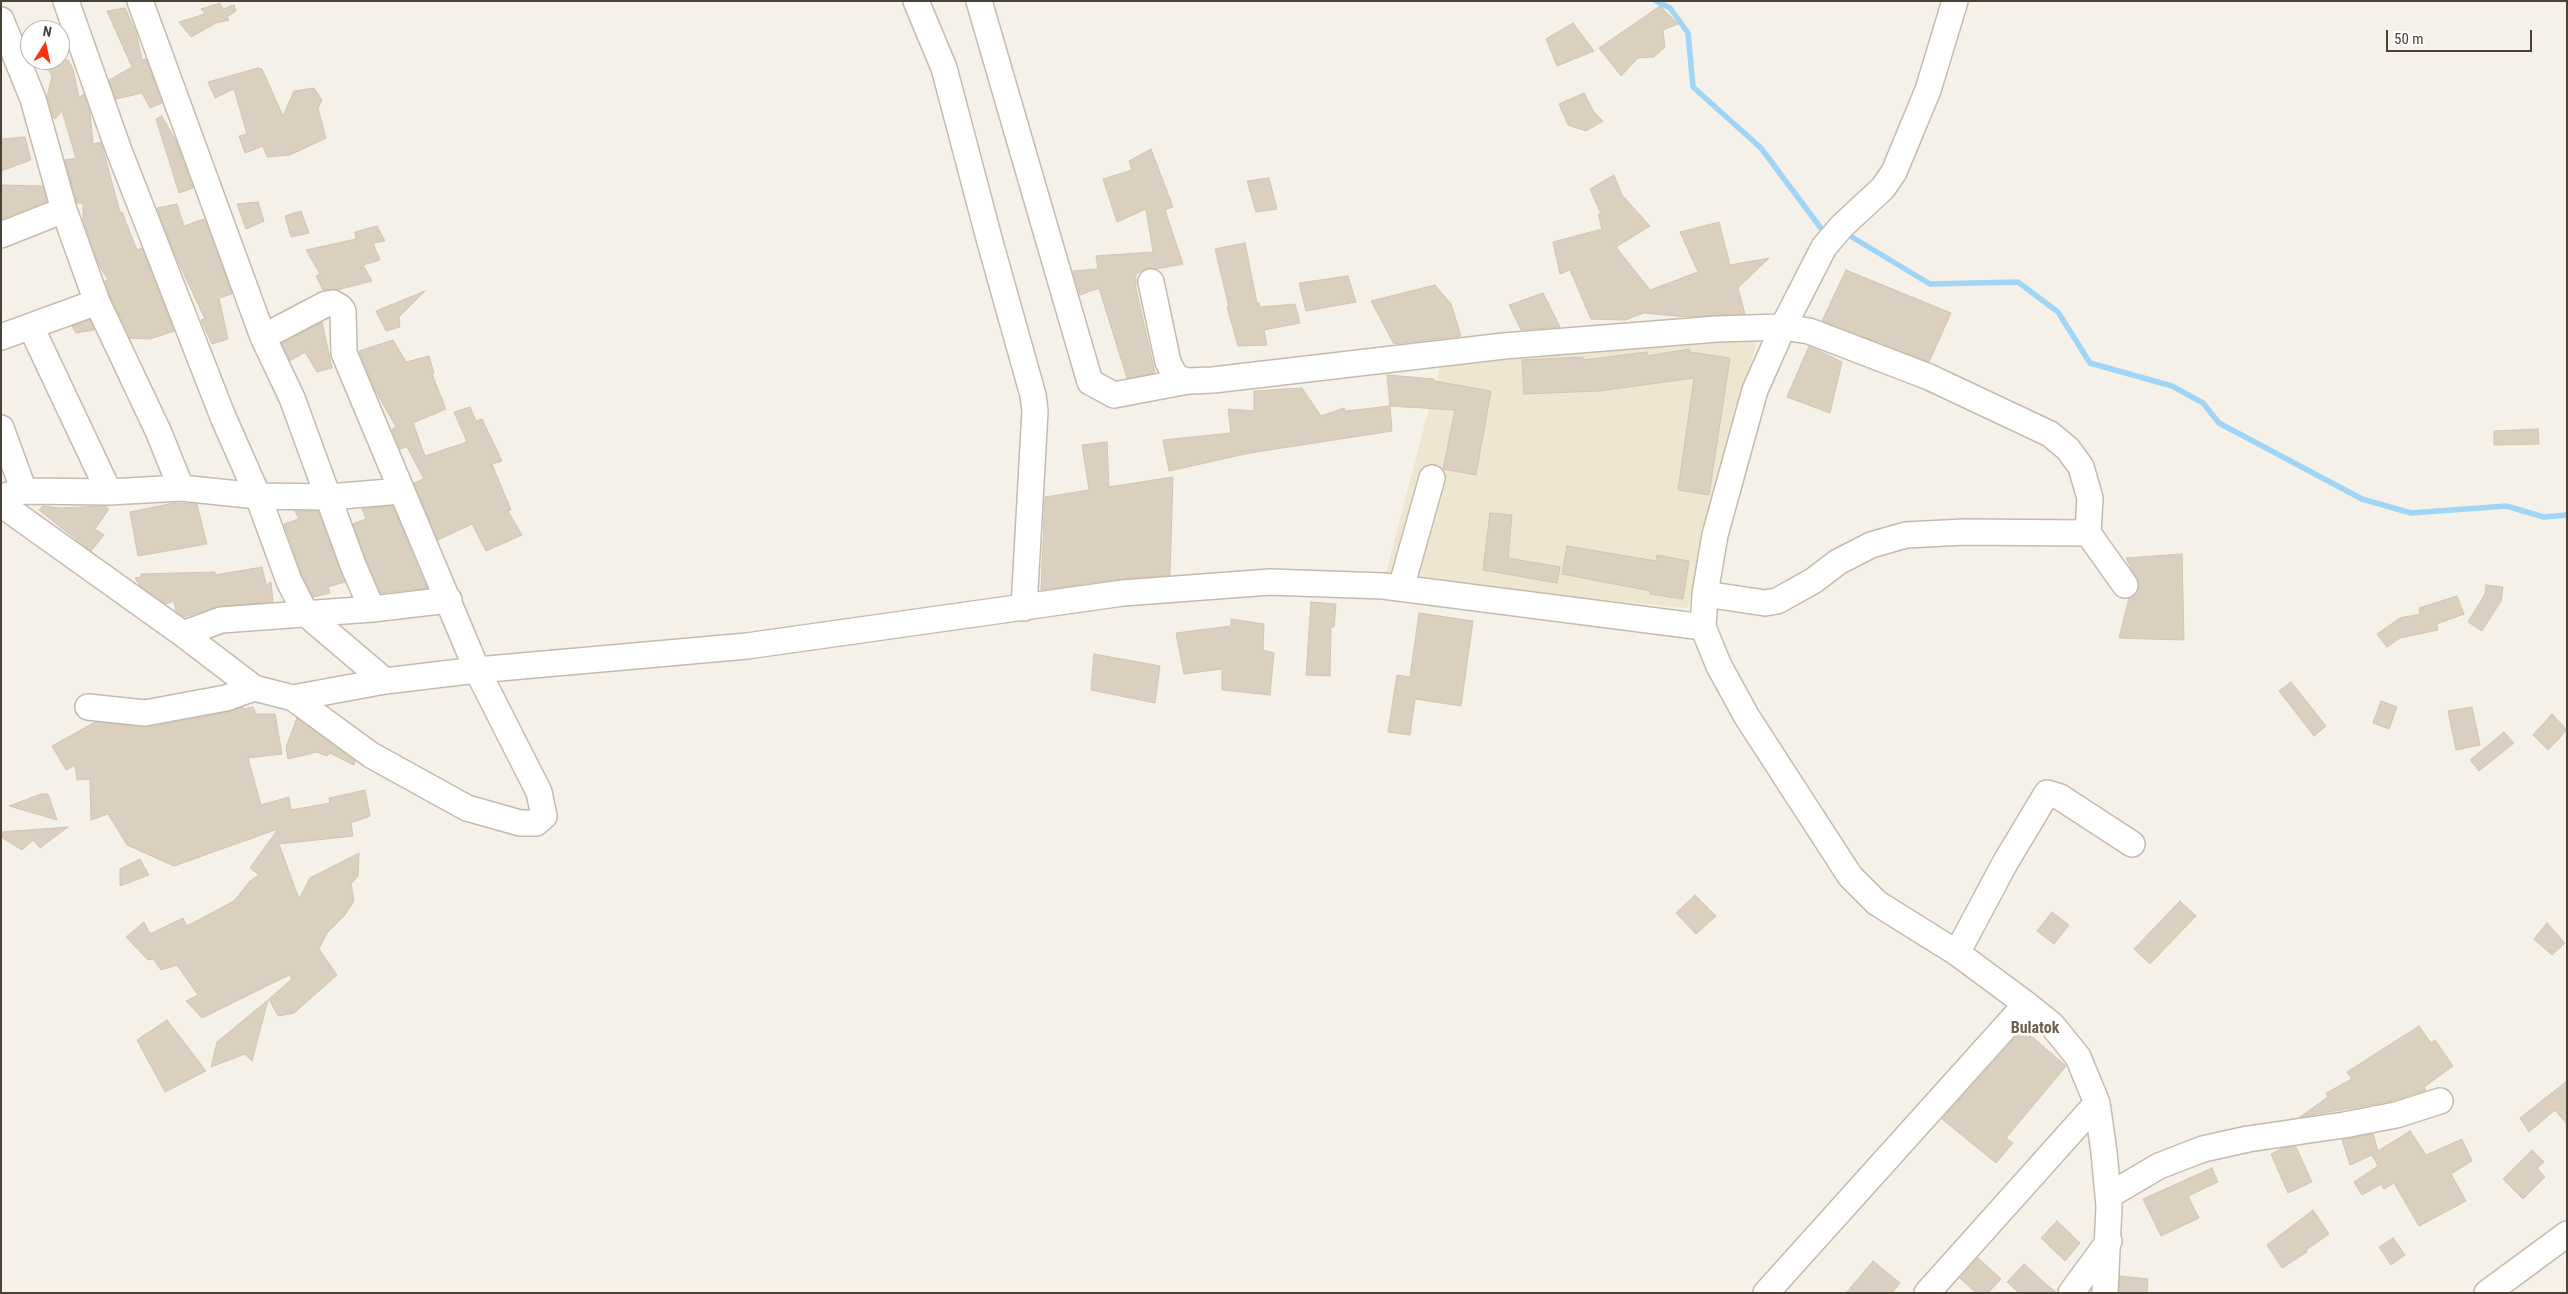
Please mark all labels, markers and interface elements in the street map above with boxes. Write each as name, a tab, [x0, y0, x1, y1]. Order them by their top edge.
north arrow	[20, 20, 70, 70]
scale bar	[2388, 20, 2534, 52]
text: N	[42, 23, 53, 40]
text: 50 m	[2394, 30, 2424, 48]
district label: Bulatok	[2011, 1019, 2059, 1039]

